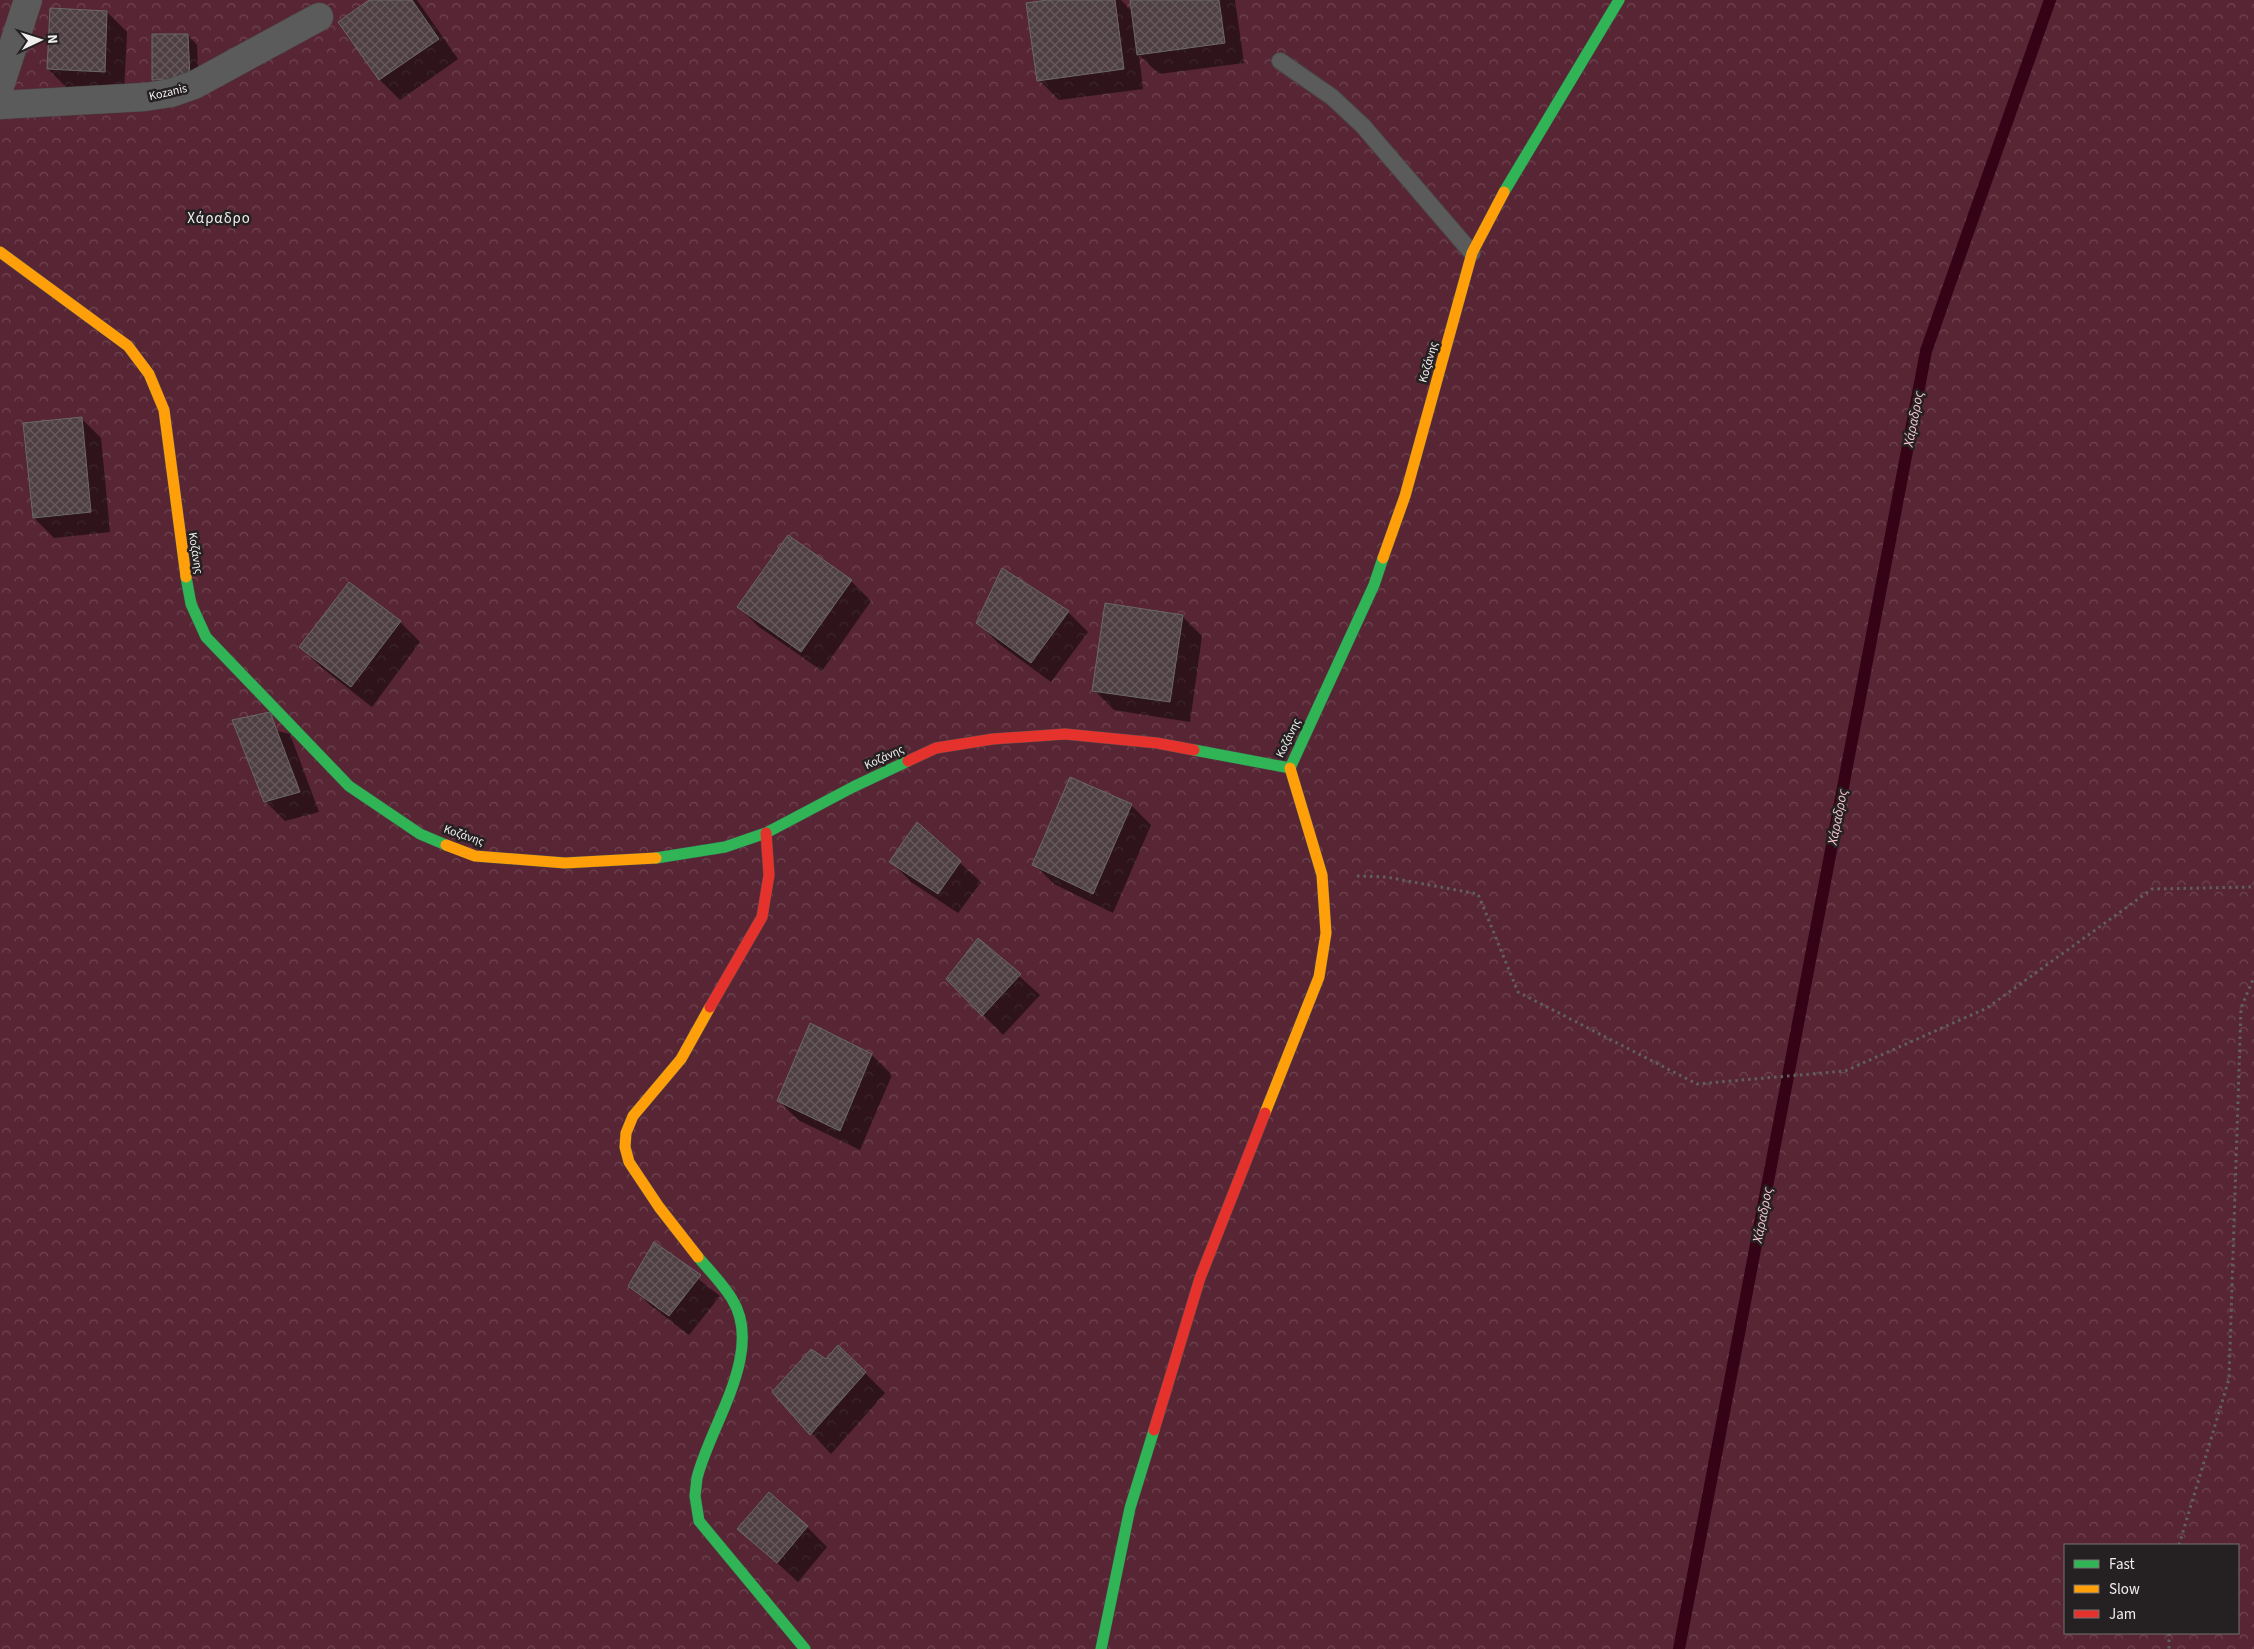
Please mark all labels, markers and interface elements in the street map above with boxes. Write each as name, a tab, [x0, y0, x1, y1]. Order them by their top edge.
north arrow	[15, 15, 65, 65]
text: N	[42, 34, 62, 45]
street label: Kozanis	[147, 80, 189, 105]
district label: Χάραδρο	[187, 208, 251, 229]
street label: Κοζάνης	[1415, 340, 1442, 385]
water label: Χάραδρος	[1899, 390, 1929, 450]
street label: Κοζάνης	[184, 531, 207, 575]
street label: Κοζάνης	[1272, 716, 1305, 761]
street label: Κοζάνης	[862, 741, 907, 774]
water label: Χάραδρος	[1823, 788, 1853, 848]
street label: Κοζάνης	[441, 821, 486, 850]
water label: Χάραδρος	[1748, 1186, 1778, 1246]
legend	[2064, 1544, 2239, 1634]
text: Fast	[2109, 1554, 2135, 1575]
text: Slow	[2109, 1579, 2140, 1600]
text: Jam	[2109, 1604, 2136, 1625]

